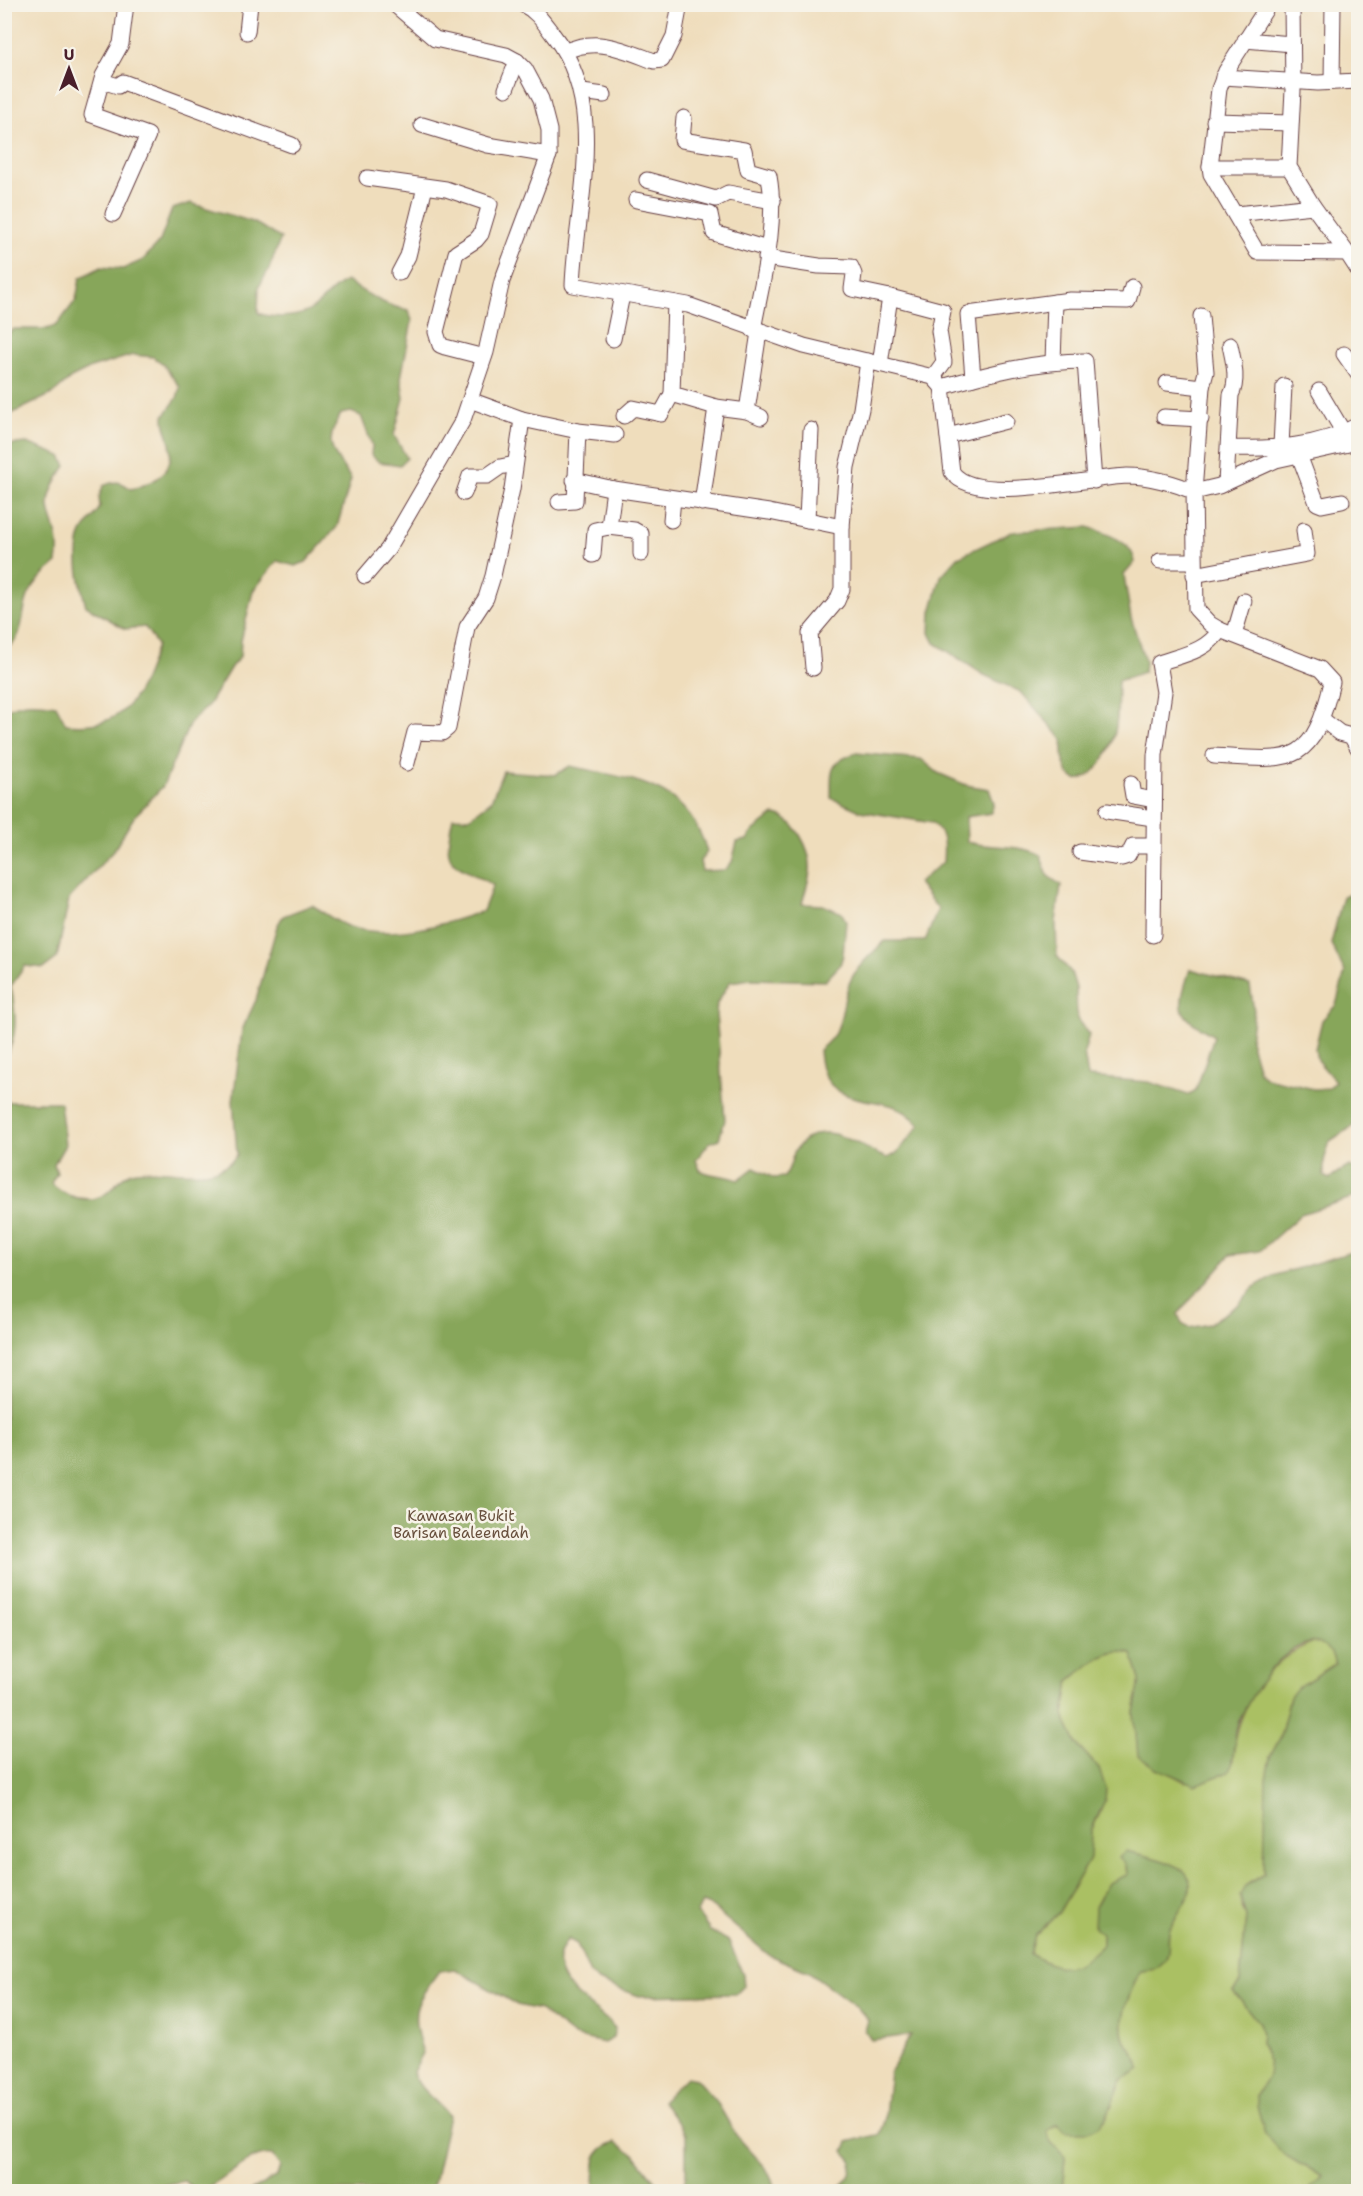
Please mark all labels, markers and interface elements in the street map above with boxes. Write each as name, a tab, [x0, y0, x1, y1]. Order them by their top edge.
north arrow	[39, 39, 99, 99]
text: U	[64, 44, 75, 65]
park label: Kawasan Bukit Barisan Baleendah	[393, 1506, 529, 1543]

